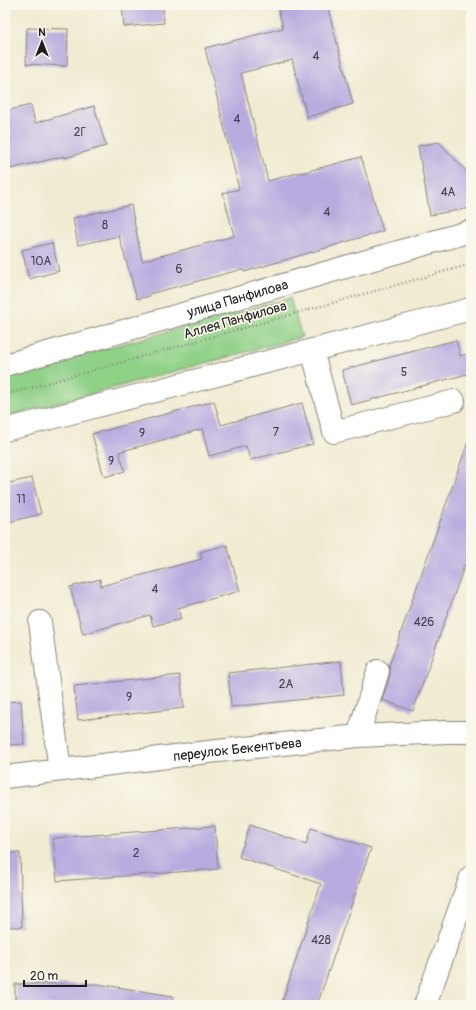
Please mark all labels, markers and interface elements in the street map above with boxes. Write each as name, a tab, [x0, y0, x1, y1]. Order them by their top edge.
north arrow	[22, 22, 62, 62]
text: N	[38, 26, 46, 39]
house number: 4	[313, 49, 320, 64]
house number: 4	[234, 112, 241, 127]
house number: 2Г	[74, 125, 86, 140]
house number: 4А	[441, 185, 456, 200]
house number: 4	[324, 205, 331, 220]
house number: 8	[102, 218, 108, 233]
house number: 10А	[31, 254, 52, 269]
house number: 6	[176, 262, 183, 277]
street label: улица Панфилова	[184, 276, 290, 321]
street label: Аллея Панфилова	[181, 297, 289, 343]
house number: 5	[401, 365, 407, 380]
house number: 7	[273, 425, 280, 440]
house number: 9	[139, 426, 145, 441]
house number: 9	[108, 454, 114, 469]
house number: 11	[16, 492, 26, 507]
house number: 4	[152, 582, 159, 597]
house number: 426	[414, 615, 434, 630]
house number: 2А	[279, 677, 293, 692]
house number: 9	[126, 690, 132, 705]
street label: переулок Бекентьева	[172, 734, 302, 765]
house number: 2	[133, 846, 140, 861]
house number: 428	[311, 933, 331, 948]
scale bar	[24, 962, 86, 988]
text: 20 m	[30, 969, 59, 984]

